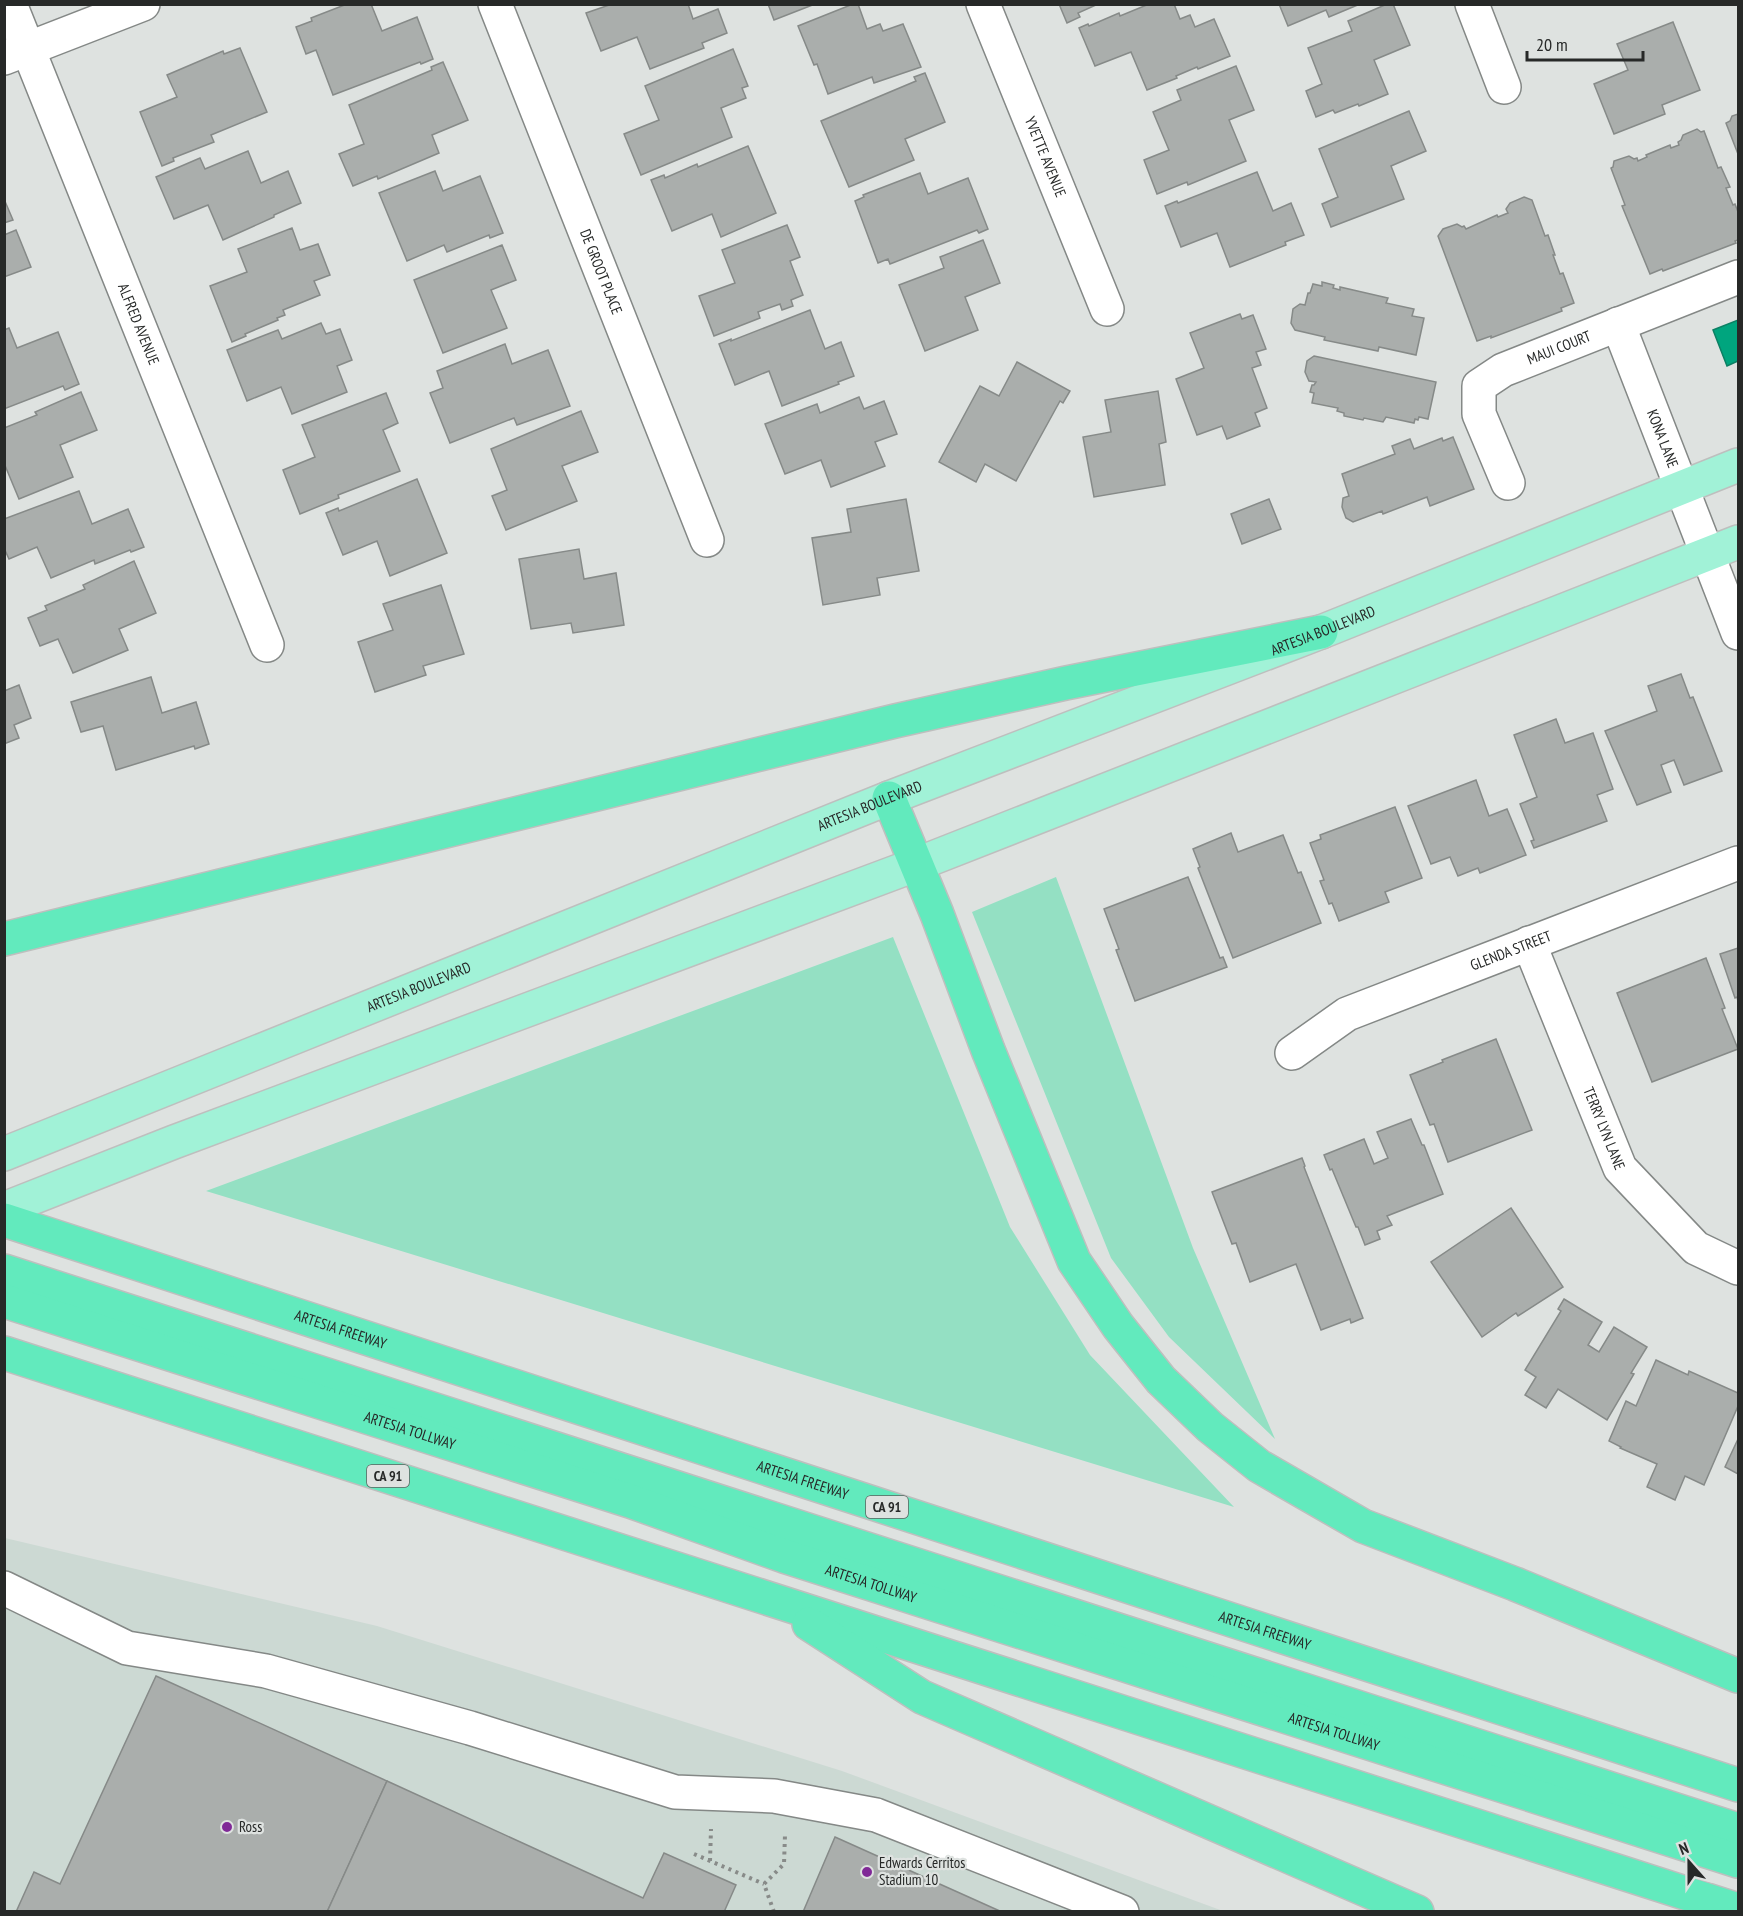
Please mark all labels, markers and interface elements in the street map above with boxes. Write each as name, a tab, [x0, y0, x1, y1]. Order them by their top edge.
scale bar	[1527, 24, 1642, 62]
text: 20 m	[1536, 33, 1568, 56]
street label: YVETTE AVENUE	[1021, 114, 1070, 200]
street label: DE GROOT PLACE	[576, 226, 627, 317]
street label: ALFRED AVENUE	[114, 281, 164, 368]
street label: MAUI COURT	[1524, 326, 1594, 369]
street label: KONA LANE	[1643, 407, 1683, 470]
street label: ARTESIA BOULEVARD	[1268, 601, 1378, 659]
street label: ARTESIA BOULEVARD	[814, 776, 925, 835]
street label: GLENDA STREET	[1467, 926, 1554, 975]
street label: ARTESIA BOULEVARD	[364, 957, 474, 1016]
street label: TERRY LYN LANE	[1579, 1084, 1630, 1172]
street label: ARTESIA FREEWAY	[292, 1305, 389, 1353]
street label: ARTESIA TOLLWAY	[362, 1407, 458, 1454]
street label: ARTESIA FREEWAY	[754, 1456, 851, 1504]
road number: CA 91	[367, 1465, 409, 1487]
road number: CA 91	[866, 1496, 908, 1518]
street label: ARTESIA TOLLWAY	[823, 1560, 919, 1607]
street label: ARTESIA FREEWAY	[1217, 1606, 1313, 1654]
street label: ARTESIA TOLLWAY	[1286, 1708, 1382, 1755]
place label: Ross	[239, 1817, 262, 1836]
marker: Ross	[220, 1820, 234, 1834]
north arrow	[1659, 1832, 1719, 1892]
text: N	[1676, 1837, 1691, 1859]
place label: Edwards Cerritos Stadium 10	[879, 1853, 965, 1889]
marker: Edwards Cerritos Stadium 10	[860, 1865, 874, 1879]

